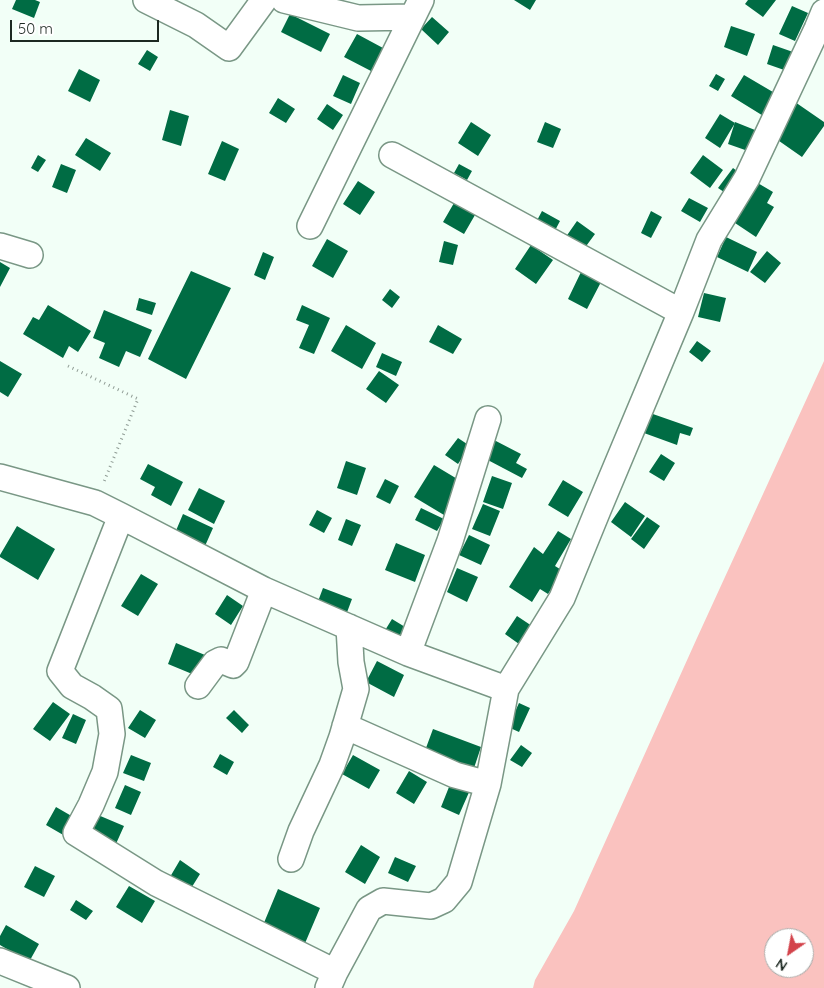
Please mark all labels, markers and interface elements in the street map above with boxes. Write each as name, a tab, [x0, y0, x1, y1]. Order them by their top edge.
scale bar	[12, 10, 161, 42]
text: 50 m	[18, 19, 53, 38]
north arrow	[764, 928, 814, 978]
text: N	[772, 954, 791, 975]

